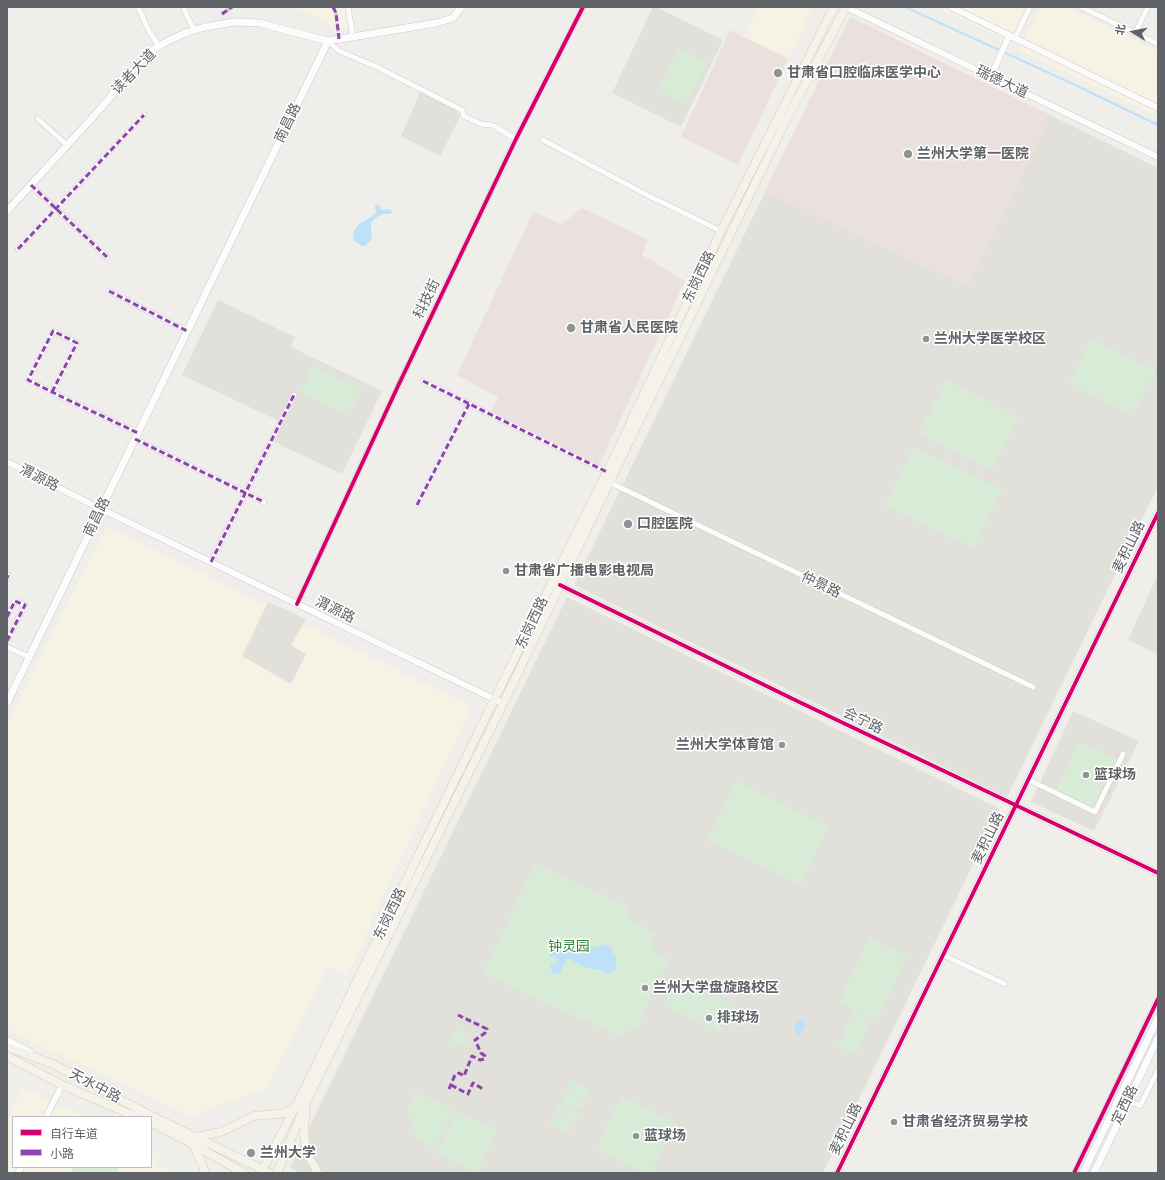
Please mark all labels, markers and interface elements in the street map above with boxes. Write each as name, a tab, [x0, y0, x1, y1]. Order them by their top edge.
north arrow	[1113, 12, 1153, 52]
text: 北	[1113, 23, 1128, 36]
street label: 读者大道	[109, 46, 159, 98]
street label: 瑞德大道	[973, 62, 1031, 102]
place label: 甘肃省口腔临床医学中心	[787, 65, 941, 81]
marker: 甘肃省口腔临床医学中心	[772, 67, 784, 79]
street label: 南昌路	[271, 100, 305, 146]
place label: 兰州大学第一医院	[917, 146, 1029, 162]
marker: 兰州大学第一医院	[902, 148, 914, 160]
street label: 东岗西路	[679, 248, 719, 306]
street label: 科技街	[410, 276, 444, 322]
place label: 甘肃省人民医院	[580, 320, 678, 336]
marker: 甘肃省人民医院	[565, 322, 577, 334]
place label: 兰州大学医学校区	[934, 331, 1046, 347]
marker: 兰州大学医学校区	[921, 334, 931, 344]
street label: 渭源路	[16, 461, 62, 495]
street label: 南昌路	[80, 494, 114, 540]
place label: 口腔医院	[637, 516, 693, 532]
marker: 口腔医院	[622, 518, 634, 530]
street label: 麦积山路	[1109, 518, 1149, 576]
place label: 甘肃省广播电影电视局	[514, 563, 654, 579]
marker: 甘肃省广播电影电视局	[501, 566, 511, 576]
street label: 仲景路	[798, 568, 844, 602]
street label: 渭源路	[312, 593, 358, 627]
street label: 东岗西路	[512, 594, 552, 652]
street label: 会宁路	[840, 704, 886, 738]
place label: 兰州大学体育馆	[676, 737, 774, 753]
marker: 兰州大学体育馆	[777, 740, 787, 750]
place label: 篮球场	[1094, 767, 1136, 783]
marker: 篮球场	[1081, 770, 1091, 780]
street label: 麦积山路	[968, 809, 1008, 867]
street label: 东岗西路	[370, 885, 410, 943]
park label: 钟灵园	[548, 939, 590, 955]
place label: 兰州大学盘旋路校区	[653, 980, 779, 996]
marker: 兰州大学盘旋路校区	[640, 983, 650, 993]
place label: 排球场	[717, 1010, 759, 1026]
marker: 排球场	[704, 1013, 714, 1023]
street label: 天水中路	[66, 1065, 124, 1107]
street label: 定西路	[1109, 1082, 1141, 1128]
street label: 麦积山路	[826, 1100, 866, 1158]
place label: 甘肃省经济贸易学校	[902, 1114, 1028, 1130]
legend	[12, 1116, 152, 1168]
marker: 甘肃省经济贸易学校	[889, 1117, 899, 1127]
text: 自行车道	[50, 1127, 98, 1141]
place label: 蓝球场	[644, 1128, 686, 1144]
marker: 蓝球场	[631, 1131, 641, 1141]
place label: 兰州大学	[260, 1145, 316, 1161]
text: 小路	[50, 1147, 74, 1161]
marker: 兰州大学	[245, 1147, 257, 1159]

